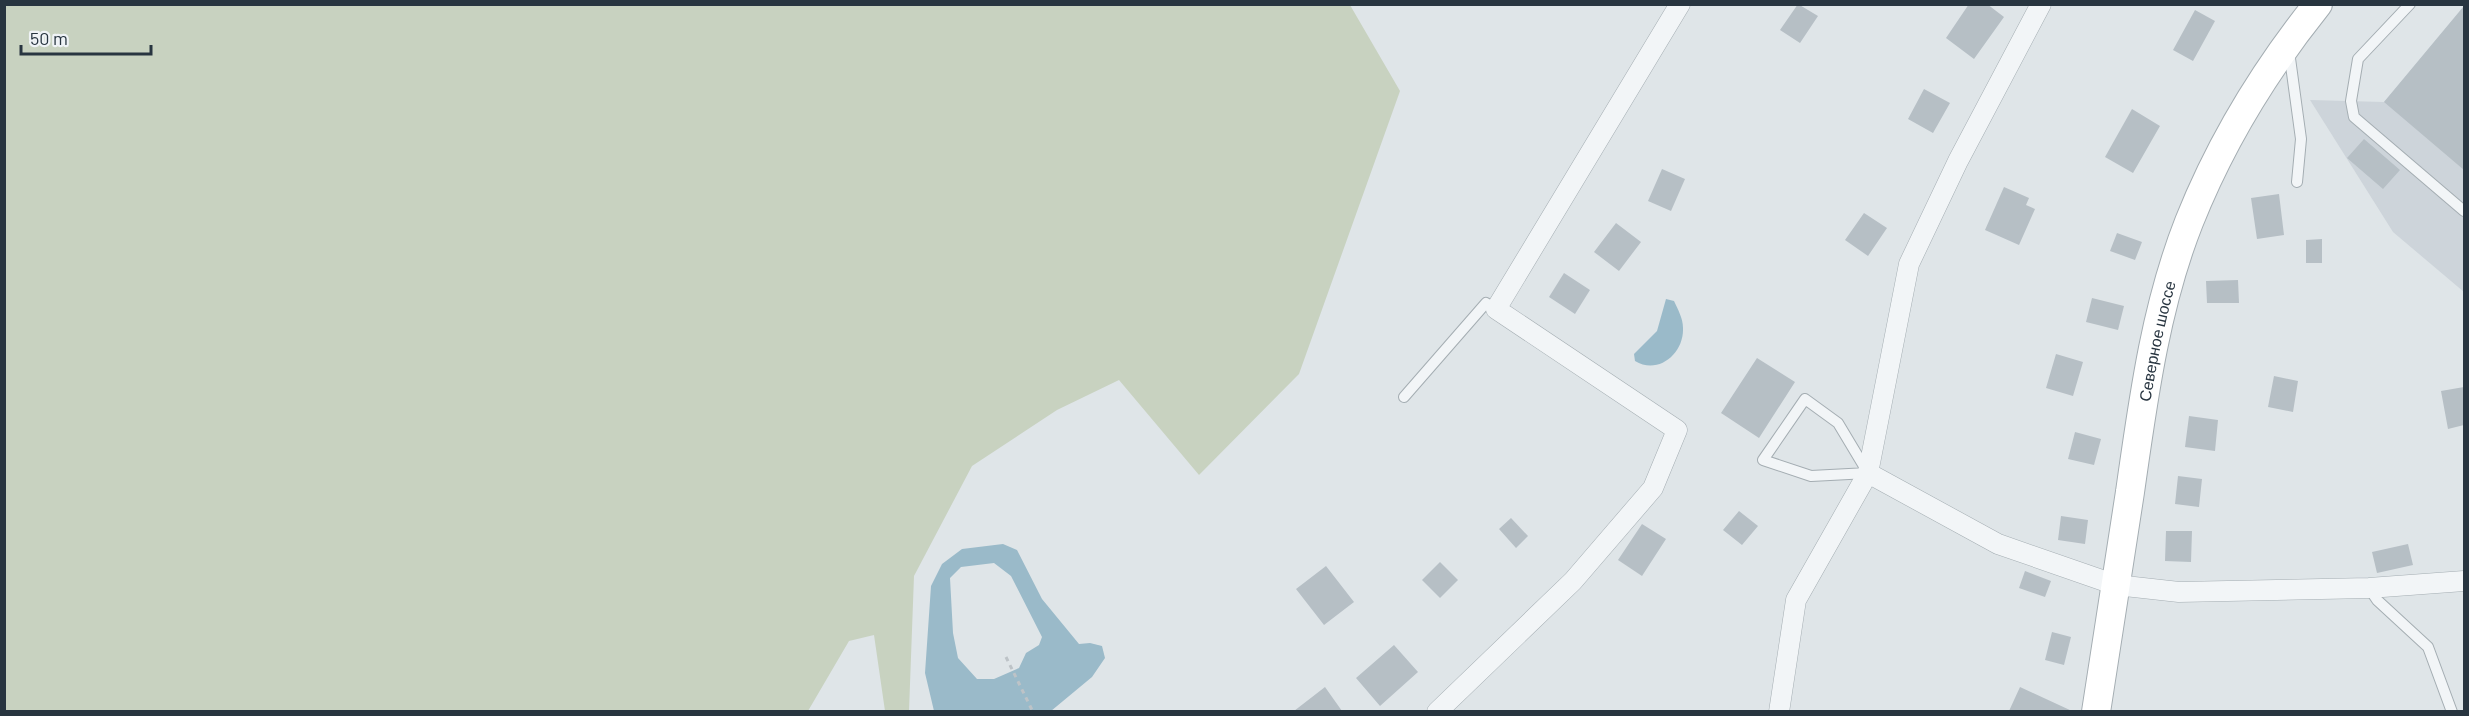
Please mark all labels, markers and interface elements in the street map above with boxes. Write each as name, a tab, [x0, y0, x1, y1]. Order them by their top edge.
scale bar	[21, 18, 152, 56]
text: 50 m	[30, 27, 68, 49]
street label: Северное шоссе	[2134, 278, 2178, 403]

